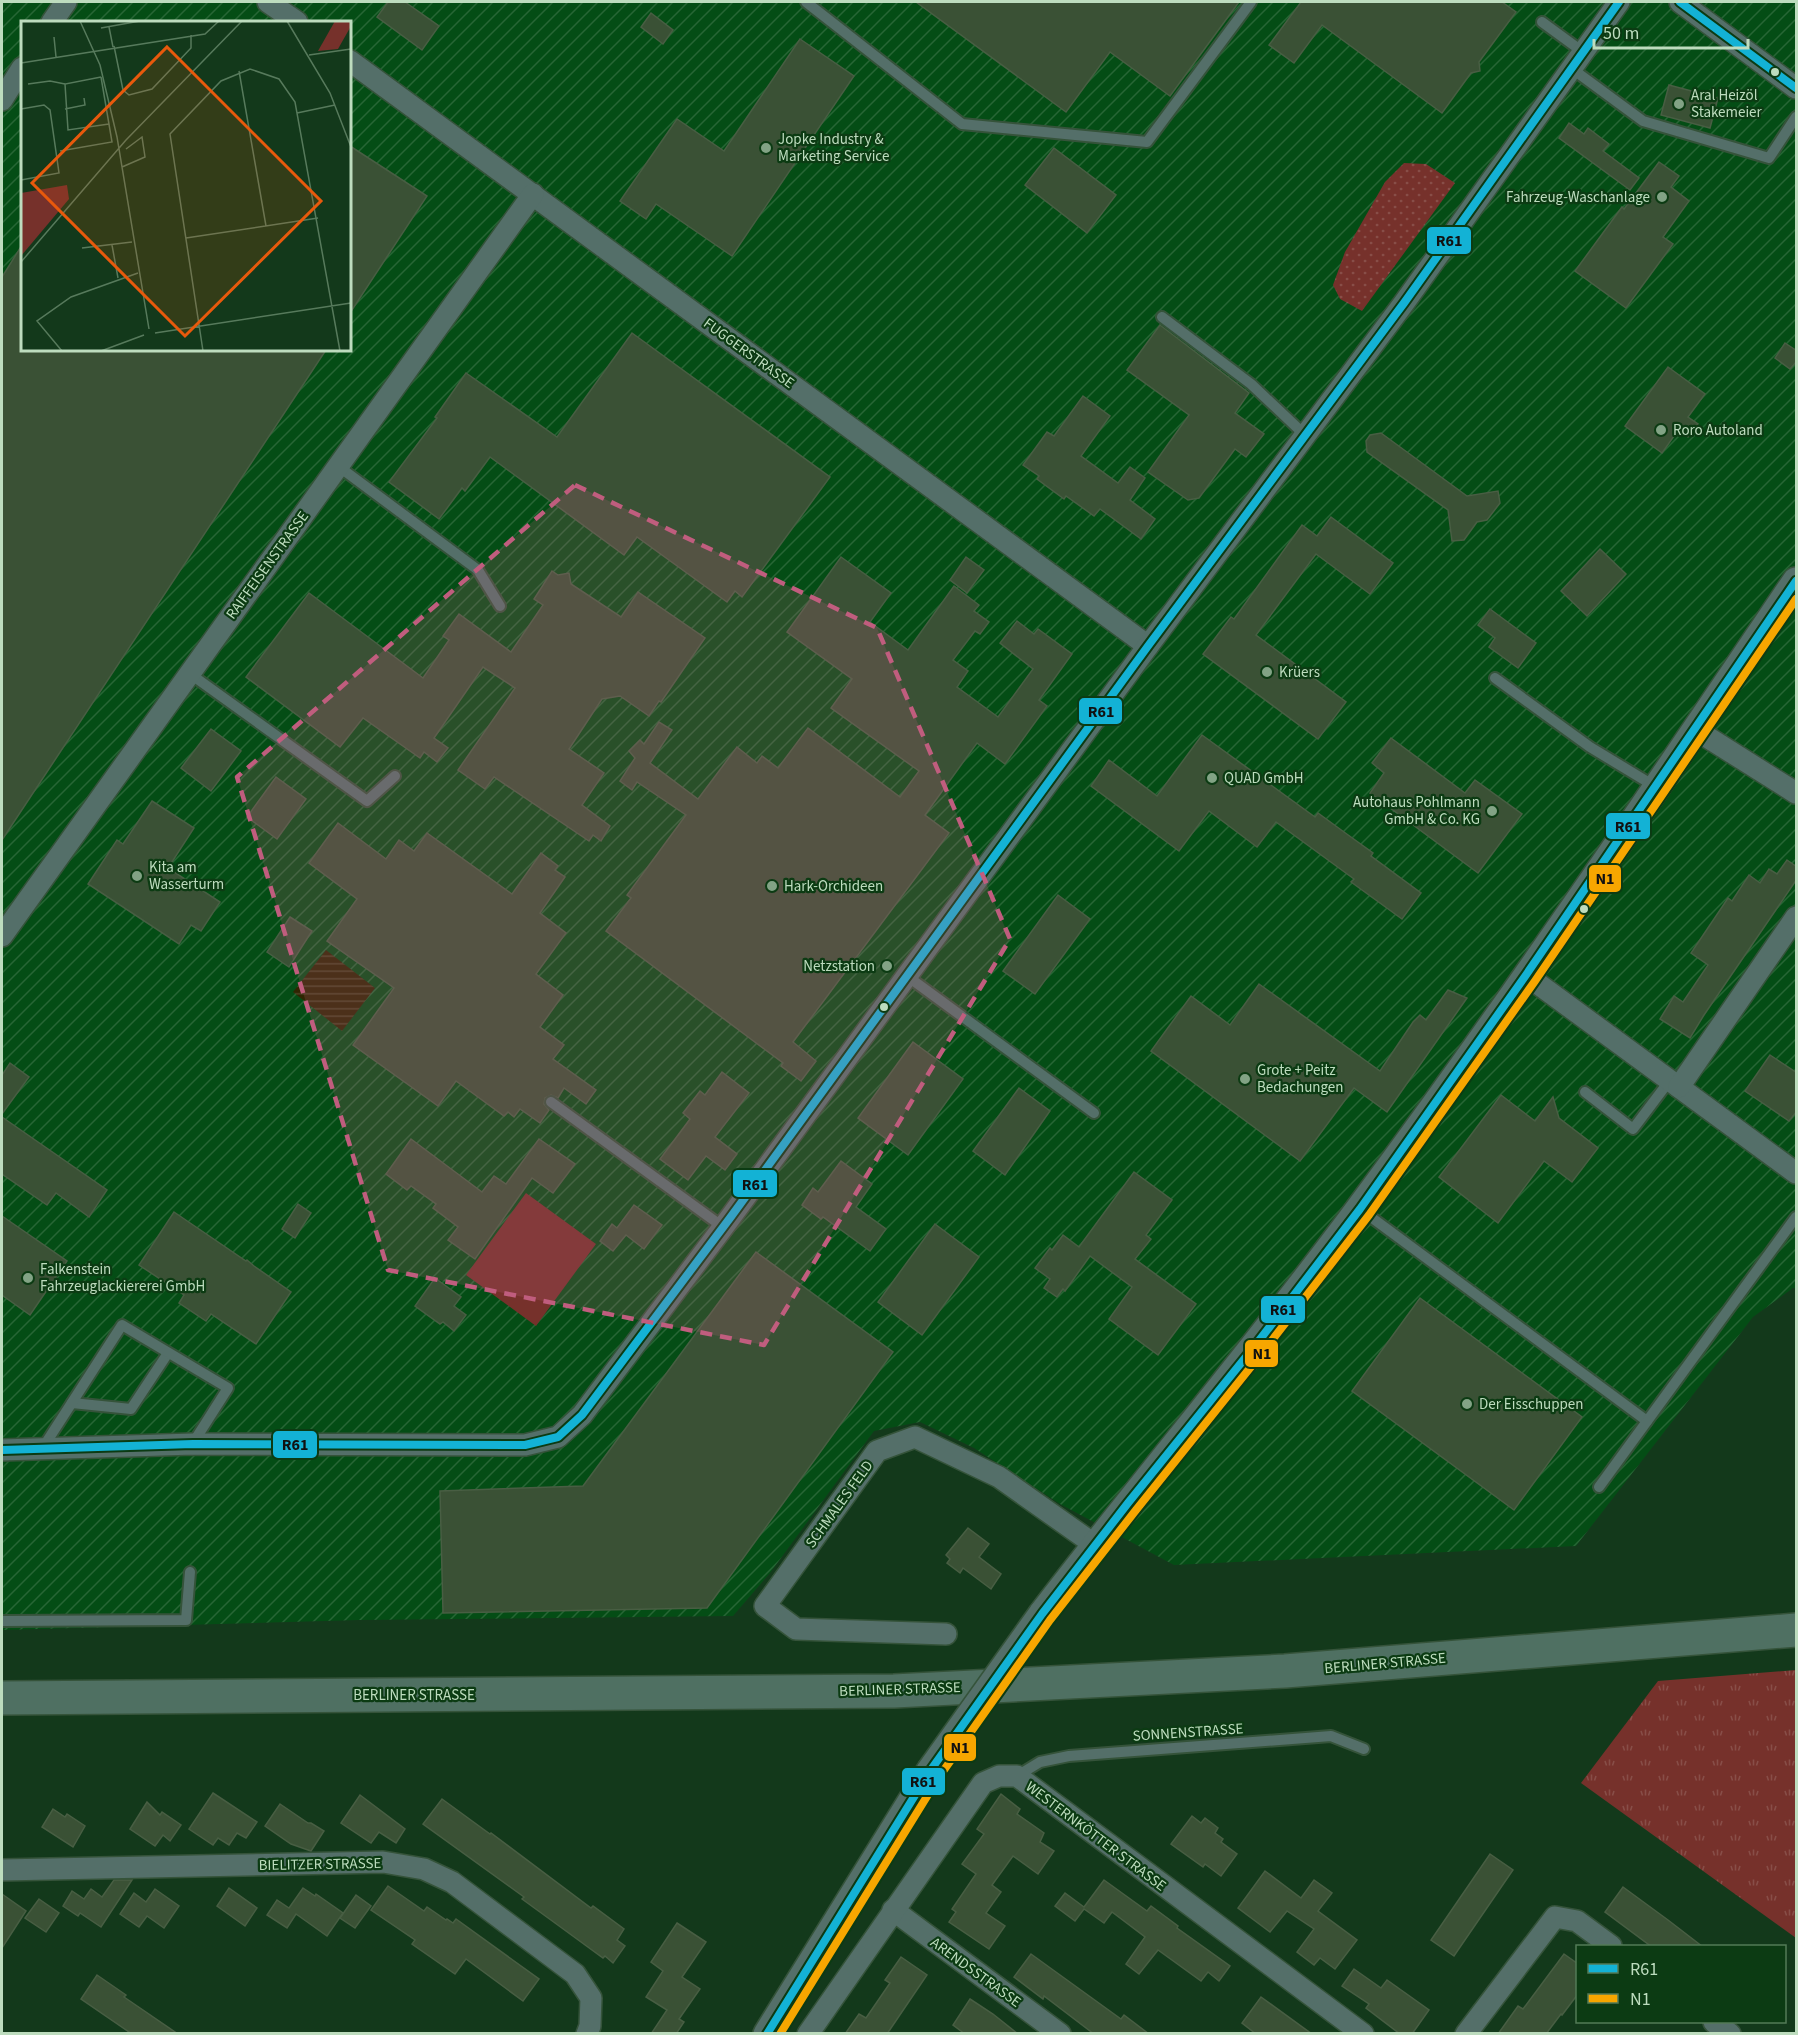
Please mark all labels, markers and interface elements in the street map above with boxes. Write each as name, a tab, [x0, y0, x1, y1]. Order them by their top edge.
scale bar	[1594, 12, 1748, 50]
inset map	[21, 21, 351, 351]
text: 50 m	[1603, 21, 1639, 46]
unlabelled marker	[1769, 66, 1781, 78]
place label: Aral Heizöl Stakemeier	[1691, 85, 1763, 123]
marker: Aral Heizöl Stakemeier	[1672, 97, 1686, 111]
place label: Jopke Industry & Marketing Service	[778, 129, 889, 167]
marker: Jopke Industry & Marketing Service	[759, 141, 773, 155]
place label: Fahrzeug-Waschanlage	[1506, 187, 1650, 208]
marker: Fahrzeug-Waschanlage	[1655, 190, 1669, 204]
line badge: R61	[1426, 226, 1472, 255]
text: R61	[1436, 230, 1462, 252]
street label: FUGGERSTRASSE	[699, 313, 799, 394]
place label: Roro Autoland	[1673, 420, 1763, 441]
marker: Roro Autoland	[1654, 423, 1668, 437]
street label: RAIFFEISENSTRASSE	[221, 507, 314, 624]
place label: Krüers	[1279, 662, 1320, 683]
marker: Krüers	[1260, 665, 1274, 679]
line badge: R61	[1078, 697, 1123, 725]
text: R61	[1088, 701, 1114, 723]
place label: QUAD GmbH	[1224, 768, 1304, 789]
marker: QUAD GmbH	[1205, 771, 1219, 785]
place label: Autohaus Pohlmann GmbH & Co. KG	[1353, 792, 1480, 830]
marker: Autohaus Pohlmann GmbH & Co. KG	[1485, 804, 1499, 818]
line badge: R61	[1605, 812, 1651, 840]
text: R61	[1615, 816, 1641, 838]
place label: Kita am Wasserturm	[149, 857, 224, 895]
line badge: N1	[1588, 864, 1622, 893]
text: N1	[1595, 868, 1615, 890]
marker: Kita am Wasserturm	[130, 869, 144, 883]
place label: Hark-Orchideen	[784, 876, 883, 897]
marker: Hark-Orchideen	[765, 879, 779, 893]
unlabelled marker	[1578, 903, 1590, 915]
place label: Netzstation	[803, 956, 875, 977]
marker: Netzstation	[880, 959, 894, 973]
unlabelled marker	[878, 1001, 890, 1013]
place label: Grote + Peitz Bedachungen	[1257, 1060, 1344, 1098]
marker: Grote + Peitz Bedachungen	[1238, 1072, 1252, 1086]
line badge: R61	[732, 1169, 778, 1198]
text: R61	[742, 1174, 768, 1196]
place label: Falkenstein Fahrzeuglackiererei GmbH	[40, 1259, 205, 1297]
marker: Falkenstein Fahrzeuglackiererei GmbH	[21, 1271, 35, 1285]
line badge: R61	[1260, 1295, 1306, 1324]
text: R61	[1270, 1299, 1296, 1321]
line badge: N1	[1244, 1339, 1279, 1368]
text: N1	[1252, 1343, 1272, 1365]
place label: Der Eisschuppen	[1479, 1394, 1584, 1415]
marker: Der Eisschuppen	[1460, 1397, 1474, 1411]
line badge: R61	[272, 1430, 318, 1459]
text: R61	[282, 1434, 308, 1456]
street label: SCHMALES FELD	[801, 1456, 878, 1552]
street label: BERLINER STRASSE	[1323, 1648, 1447, 1679]
street label: BERLINER STRASSE	[839, 1677, 961, 1702]
street label: BERLINER STRASSE	[353, 1685, 475, 1706]
street label: SONNENSTRASSE	[1132, 1718, 1244, 1747]
line badge: N1	[943, 1733, 977, 1762]
text: N1	[950, 1737, 970, 1759]
line badge: R61	[901, 1767, 946, 1796]
text: R61	[910, 1771, 936, 1793]
street label: WESTERNKÖTTER STRASSE	[1021, 1776, 1170, 1896]
street label: BIELITZER STRASSE	[258, 1853, 382, 1876]
street label: ARENDSSTRASSE	[926, 1932, 1025, 2013]
legend	[1576, 1945, 1786, 2023]
text: R61	[1630, 1957, 1658, 1982]
text: N1	[1630, 1987, 1651, 2012]

